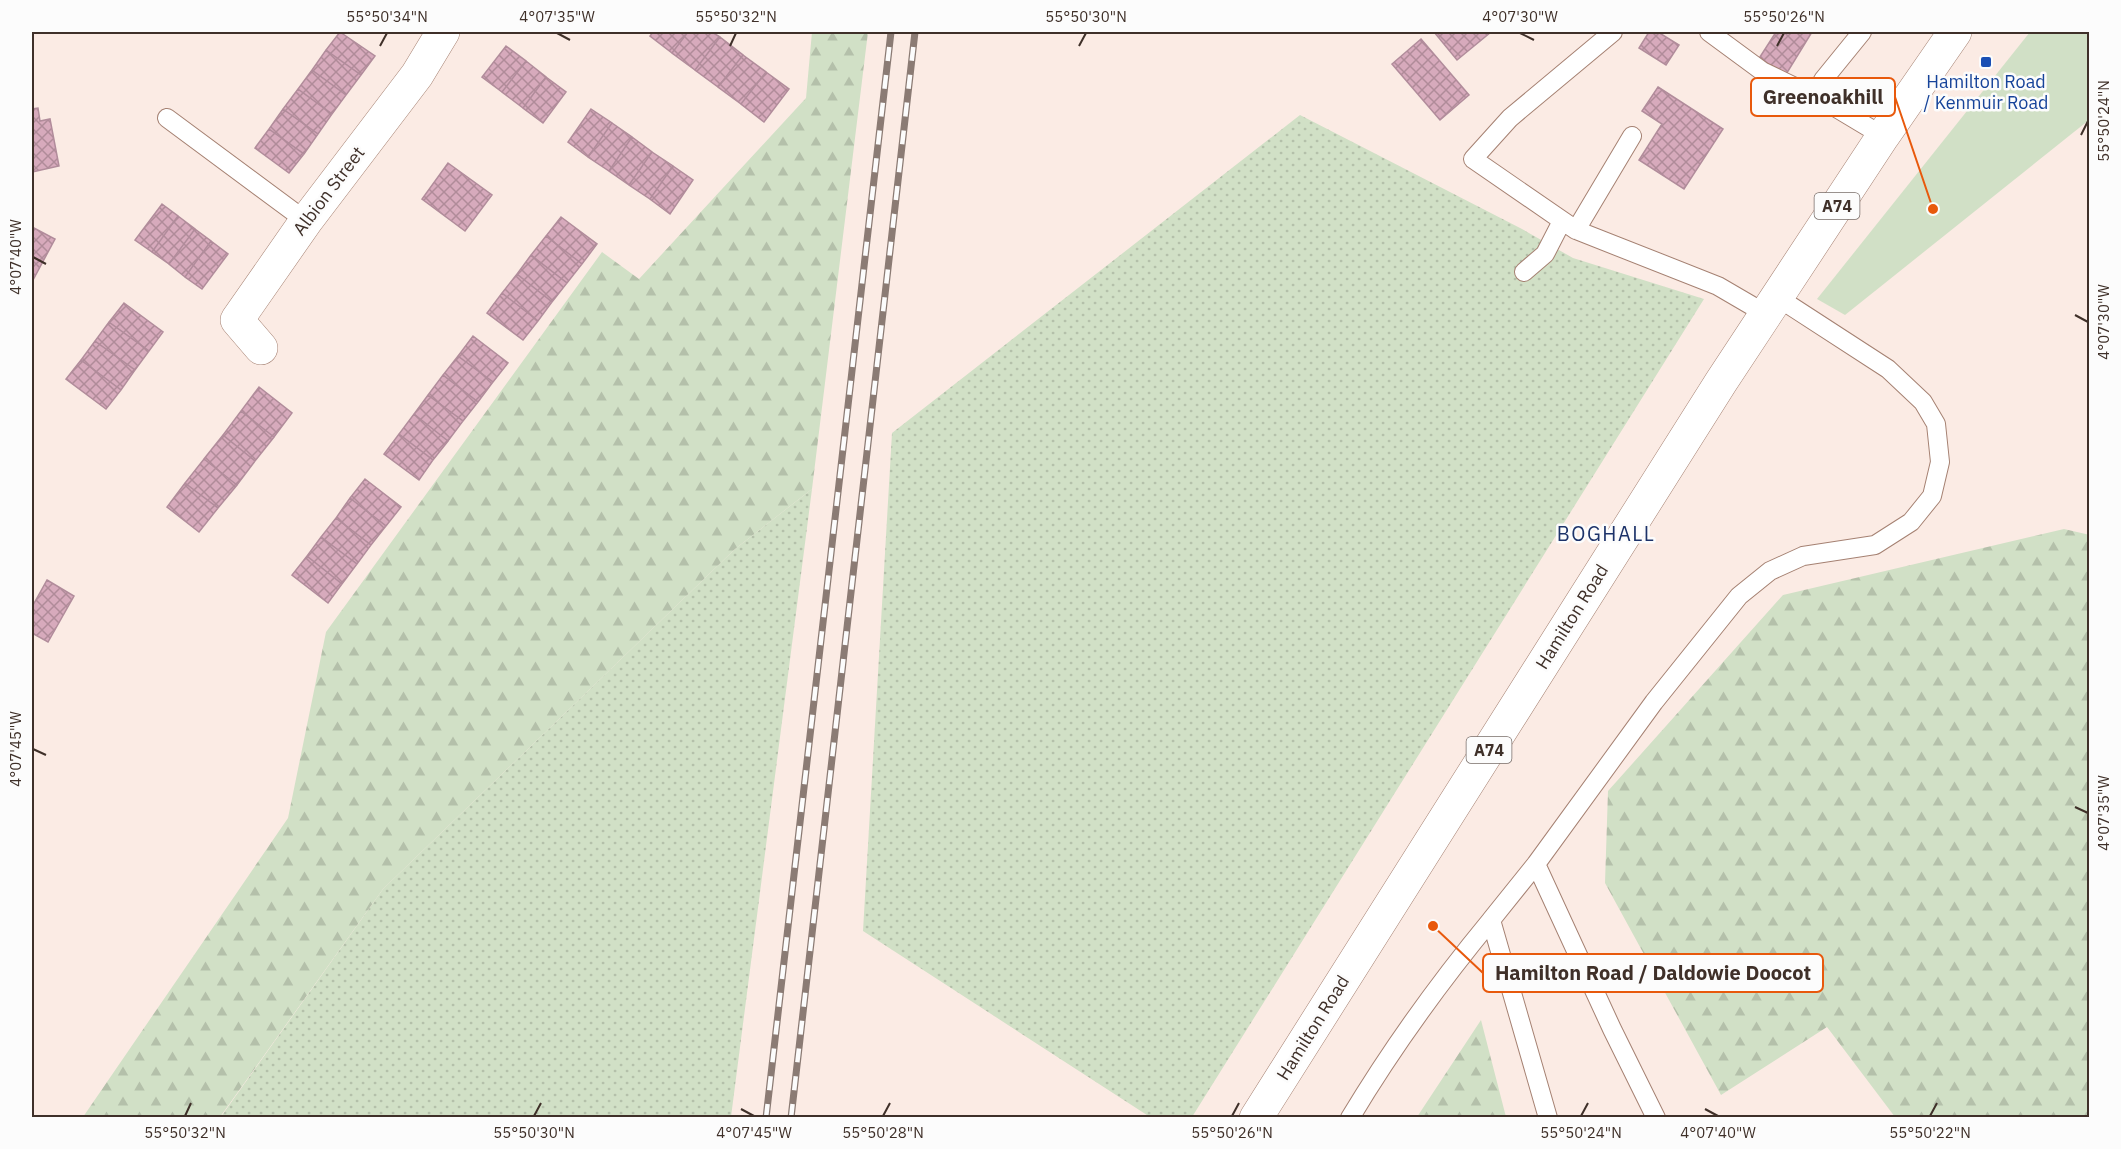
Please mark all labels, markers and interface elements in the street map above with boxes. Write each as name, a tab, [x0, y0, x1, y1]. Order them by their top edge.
text: 55°50'34"N	[346, 7, 428, 26]
text: 4°07'35"W	[519, 7, 595, 26]
text: 55°50'32"N	[695, 7, 777, 26]
text: 55°50'30"N	[1045, 7, 1127, 26]
text: 4°07'30"W	[1482, 7, 1558, 26]
text: 55°50'26"N	[1743, 7, 1825, 26]
marker: Hamilton Road / Kenmuir Road	[1979, 55, 1993, 69]
place label: Hamilton Road / Kenmuir Road	[1924, 70, 2048, 114]
callout: Greenoakhill	[1751, 78, 1895, 116]
text: 55°50'24"N	[2094, 80, 2113, 162]
text: Greenoakhill	[1763, 83, 1883, 110]
street label: Albion Street	[288, 142, 369, 240]
road number: A74	[1814, 193, 1860, 219]
text: 4°07'40"W	[6, 219, 25, 295]
text: 4°07'30"W	[2094, 284, 2113, 360]
district label: BOGHALL	[1557, 520, 1655, 547]
street label: Hamilton Road	[1530, 560, 1613, 674]
text: 4°07'45"W	[6, 711, 25, 787]
road number: A74	[1466, 737, 1512, 763]
text: 4°07'35"W	[2094, 775, 2113, 851]
callout: Hamilton Road / Daldowie Doocot	[1483, 954, 1823, 992]
text: Hamilton Road / Daldowie Doocot	[1495, 959, 1811, 986]
street label: Hamilton Road	[1271, 971, 1354, 1085]
text: 55°50'32"N	[144, 1123, 226, 1142]
text: 55°50'30"N	[493, 1123, 575, 1142]
text: 4°07'45"W	[716, 1123, 792, 1142]
text: 55°50'28"N	[842, 1123, 924, 1142]
text: 55°50'26"N	[1191, 1123, 1273, 1142]
text: 55°50'24"N	[1540, 1123, 1622, 1142]
text: 4°07'40"W	[1680, 1123, 1756, 1142]
text: 55°50'22"N	[1889, 1123, 1971, 1142]

